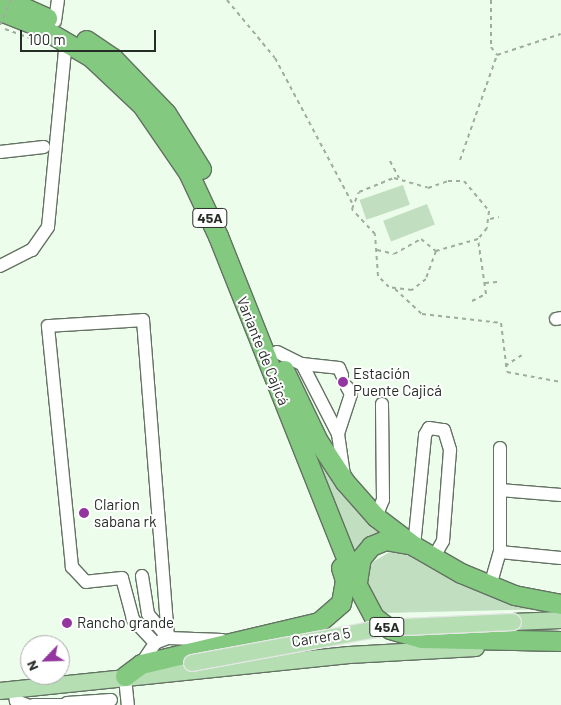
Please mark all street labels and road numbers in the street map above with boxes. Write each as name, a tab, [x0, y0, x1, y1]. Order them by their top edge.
road number: 45A	[191, 207, 229, 230]
street label: Variante de Cajicá	[233, 294, 293, 408]
road number: 45A	[368, 616, 406, 638]
street label: Carrera 5	[290, 623, 352, 651]

